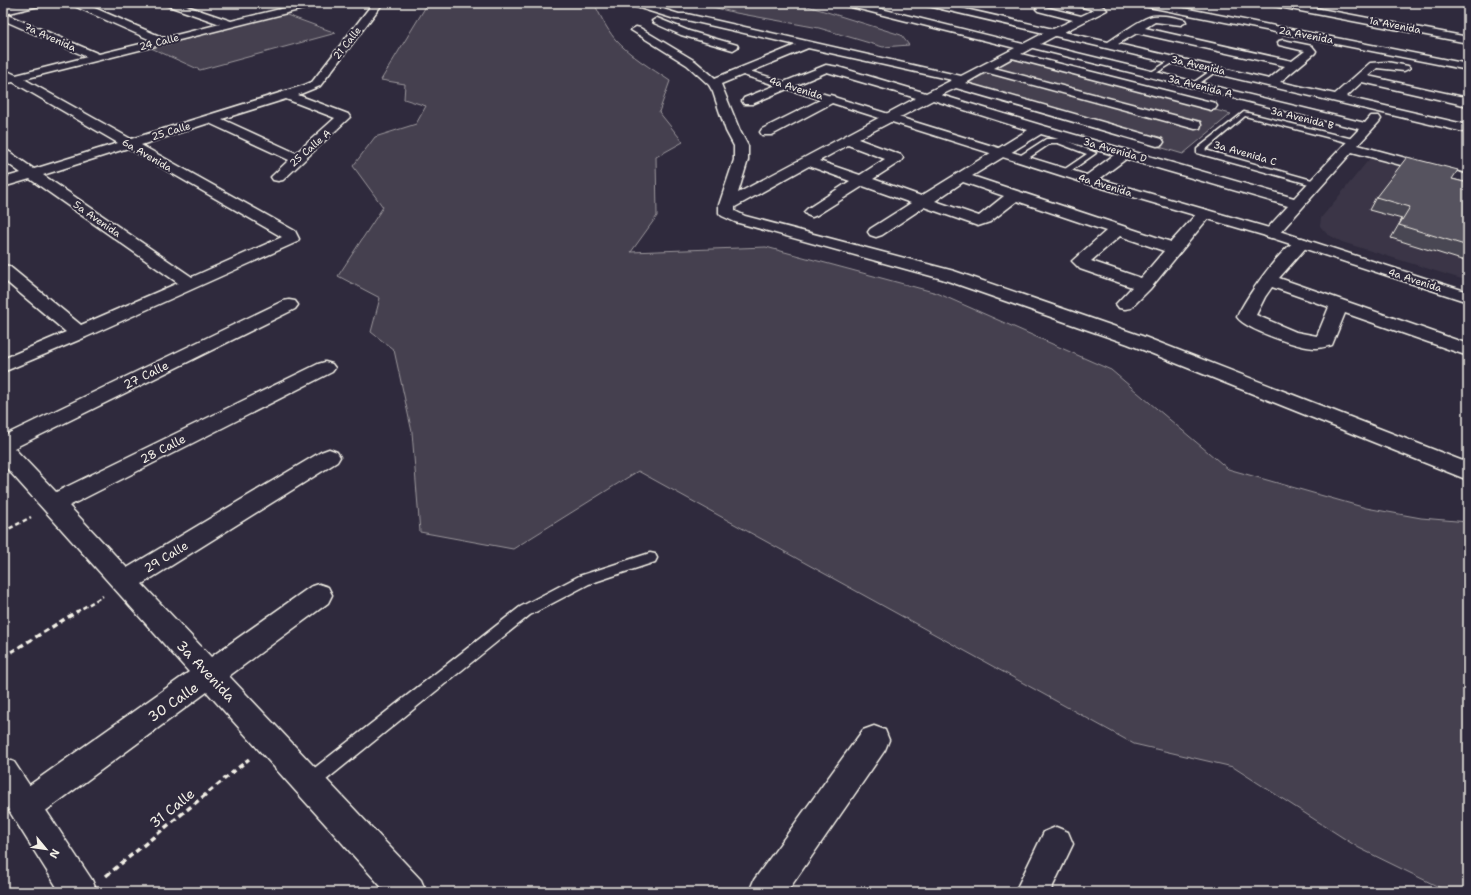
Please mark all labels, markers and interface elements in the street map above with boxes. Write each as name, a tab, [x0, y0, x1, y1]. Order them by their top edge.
street label: 1a Avenida	[1368, 14, 1423, 37]
street label: 7a Avenida	[22, 20, 79, 55]
street label: 2a Avenida	[1278, 23, 1335, 47]
street label: 21 Calle	[330, 24, 364, 62]
street label: 24 Calle	[138, 31, 181, 53]
street label: 3a Avenida	[1169, 52, 1227, 78]
street label: 3a Avenida A	[1166, 72, 1234, 100]
street label: 4a Avenida	[767, 74, 825, 103]
street label: 3a Avenida B	[1269, 104, 1335, 132]
street label: 25 Calle	[150, 119, 192, 143]
street label: 25 Calle A	[287, 126, 333, 170]
street label: 6a Avenida	[120, 135, 175, 175]
street label: 3a Avenida D	[1082, 135, 1149, 165]
street label: 3a Avenida C	[1212, 138, 1278, 168]
street label: 4a Avenida	[1076, 171, 1134, 200]
street label: 5a Avenida	[71, 198, 124, 241]
street label: 4a Avenida	[1387, 265, 1444, 295]
street label: 27 Calle	[121, 357, 172, 393]
street label: 28 Calle	[138, 431, 189, 467]
street label: 29 Calle	[141, 537, 191, 576]
street label: 3a Avenida	[173, 636, 239, 706]
street label: 30 Calle	[144, 678, 202, 726]
street label: 31 Calle	[146, 784, 198, 832]
north arrow	[26, 829, 66, 869]
text: N	[45, 846, 63, 861]

